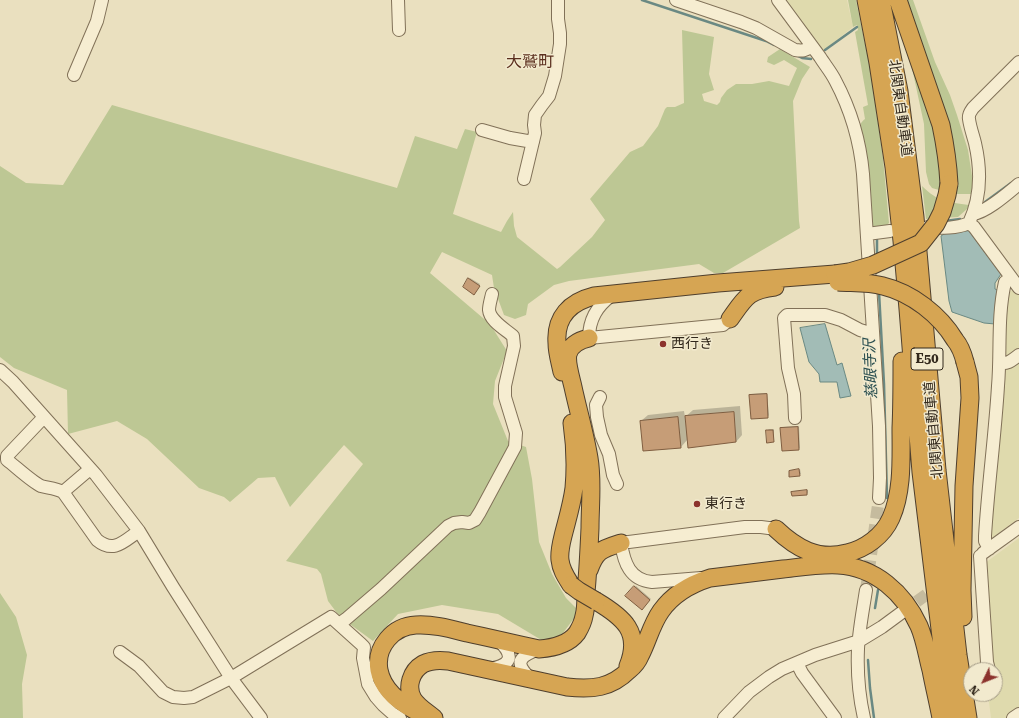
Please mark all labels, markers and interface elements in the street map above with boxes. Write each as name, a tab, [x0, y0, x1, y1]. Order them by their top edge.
district label: 大鷲町	[506, 52, 554, 72]
street label: 北関東自動車道	[885, 58, 915, 158]
place label: 西行き	[671, 336, 713, 352]
marker: 西行き	[658, 339, 668, 349]
water label: 慈眼寺沢	[861, 339, 881, 399]
road number: E50	[911, 348, 943, 370]
street label: 北関東自動車道	[921, 380, 947, 480]
place label: 東行き	[705, 496, 747, 512]
marker: 東行き	[692, 499, 702, 509]
north arrow	[963, 662, 1003, 702]
text: N	[967, 682, 982, 697]

